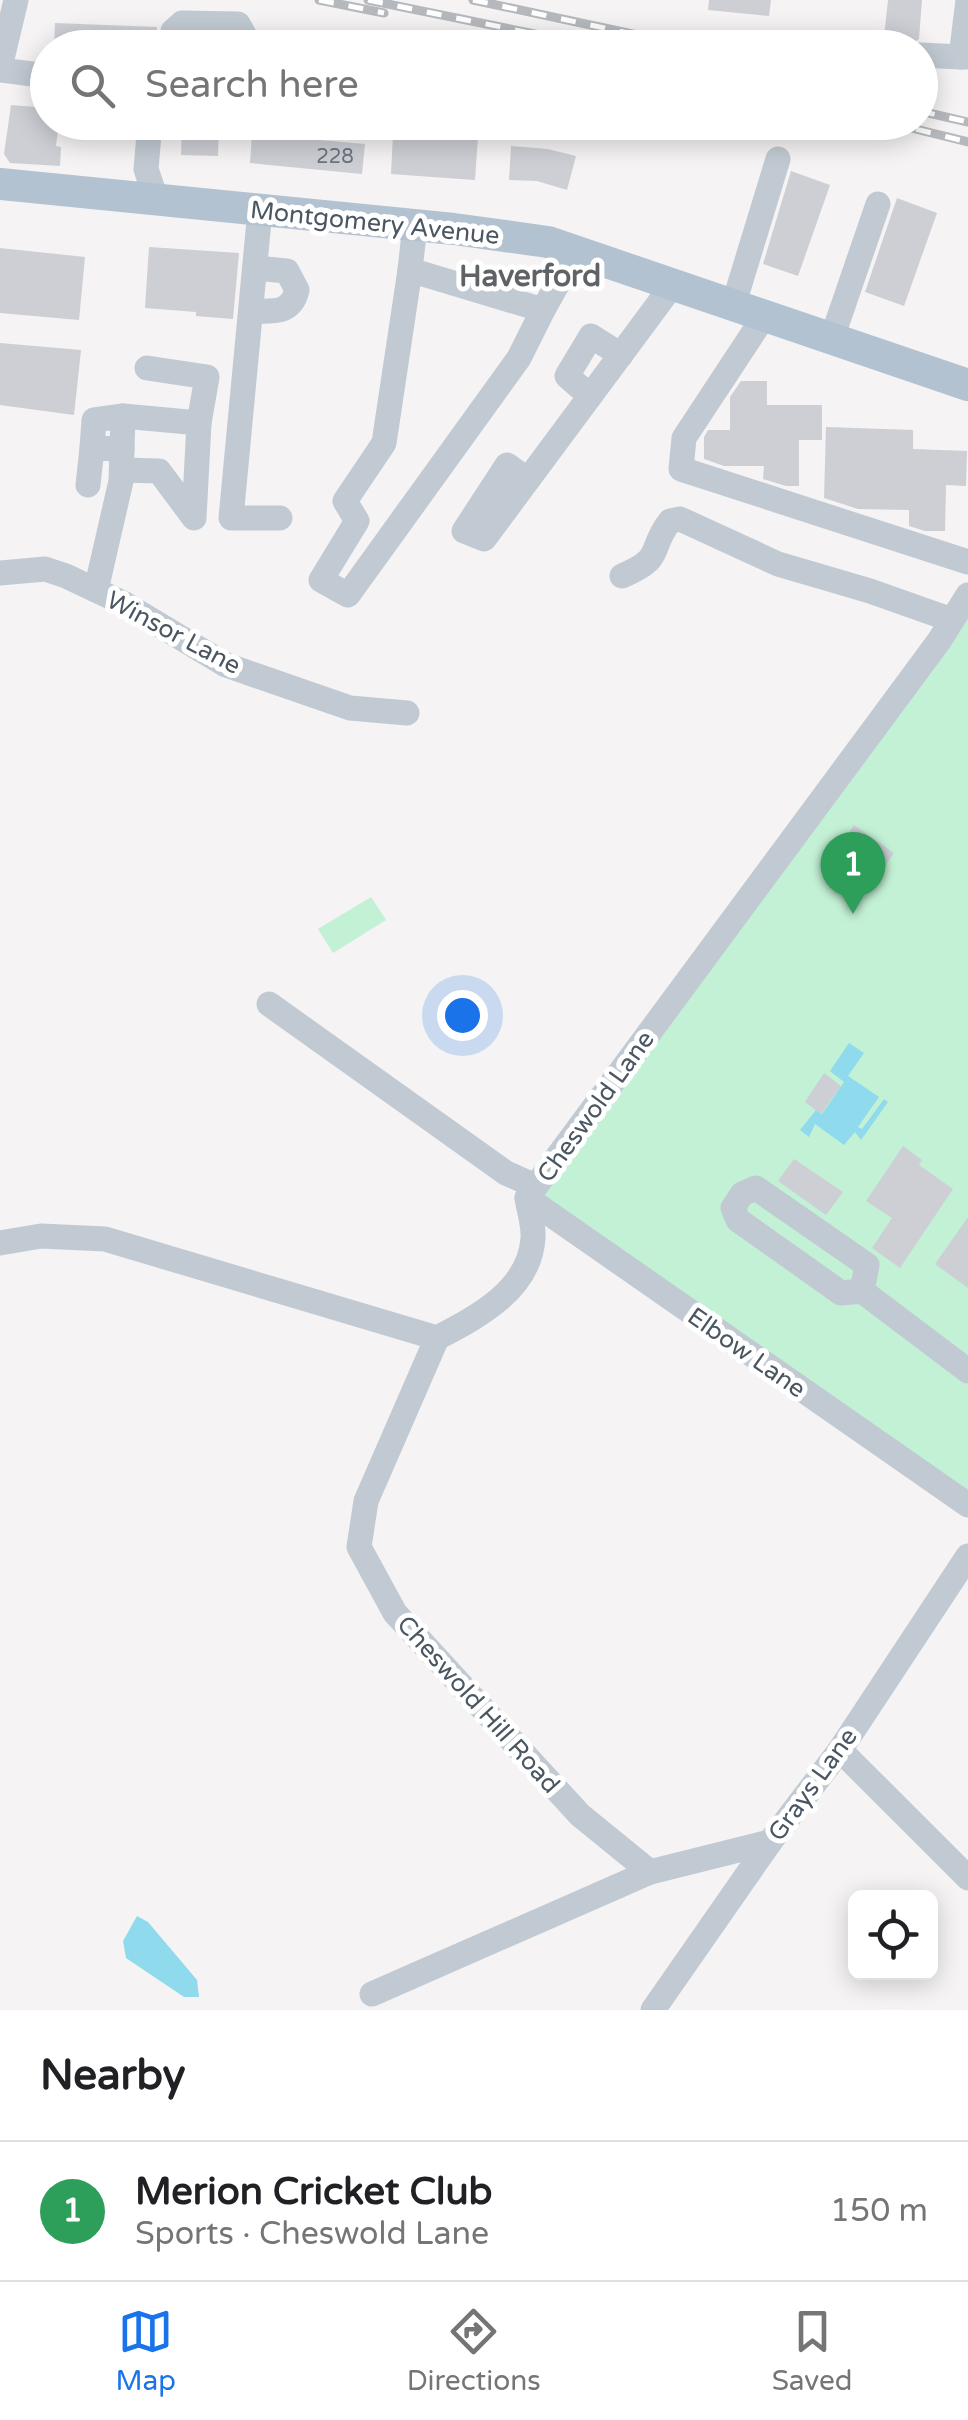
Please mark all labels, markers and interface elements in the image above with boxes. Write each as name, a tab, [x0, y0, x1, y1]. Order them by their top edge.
search box	[30, 30, 938, 140]
icon: search	[65, 58, 120, 113]
text: Search here	[145, 62, 359, 108]
house number: 228	[316, 145, 354, 169]
street label: Montgomery Avenue	[249, 195, 501, 251]
district label: Haverford	[459, 258, 601, 295]
street label: Winsor Lane	[101, 585, 246, 681]
pin: 1	[820, 832, 886, 914]
your location	[437, 990, 488, 1041]
street label: Cheswold Lane	[531, 1025, 661, 1188]
street label: Elbow Lane	[682, 1301, 811, 1404]
street label: Cheswold Hill Road	[391, 1610, 566, 1800]
street label: Grays Lane	[762, 1722, 864, 1847]
map controls	[848, 1890, 938, 1980]
button: locate	[848, 1890, 938, 1980]
text: Nearby	[40, 2050, 185, 2101]
text: Merion Cricket Club	[135, 2169, 493, 2215]
text: 1	[62, 2192, 83, 2230]
text: 150 m	[830, 2192, 928, 2230]
text: Sports · Cheswold Lane	[135, 2215, 489, 2253]
tab: Map	[115, 2304, 176, 2398]
tab: Directions	[407, 2304, 541, 2398]
tab: Saved	[772, 2304, 853, 2398]

